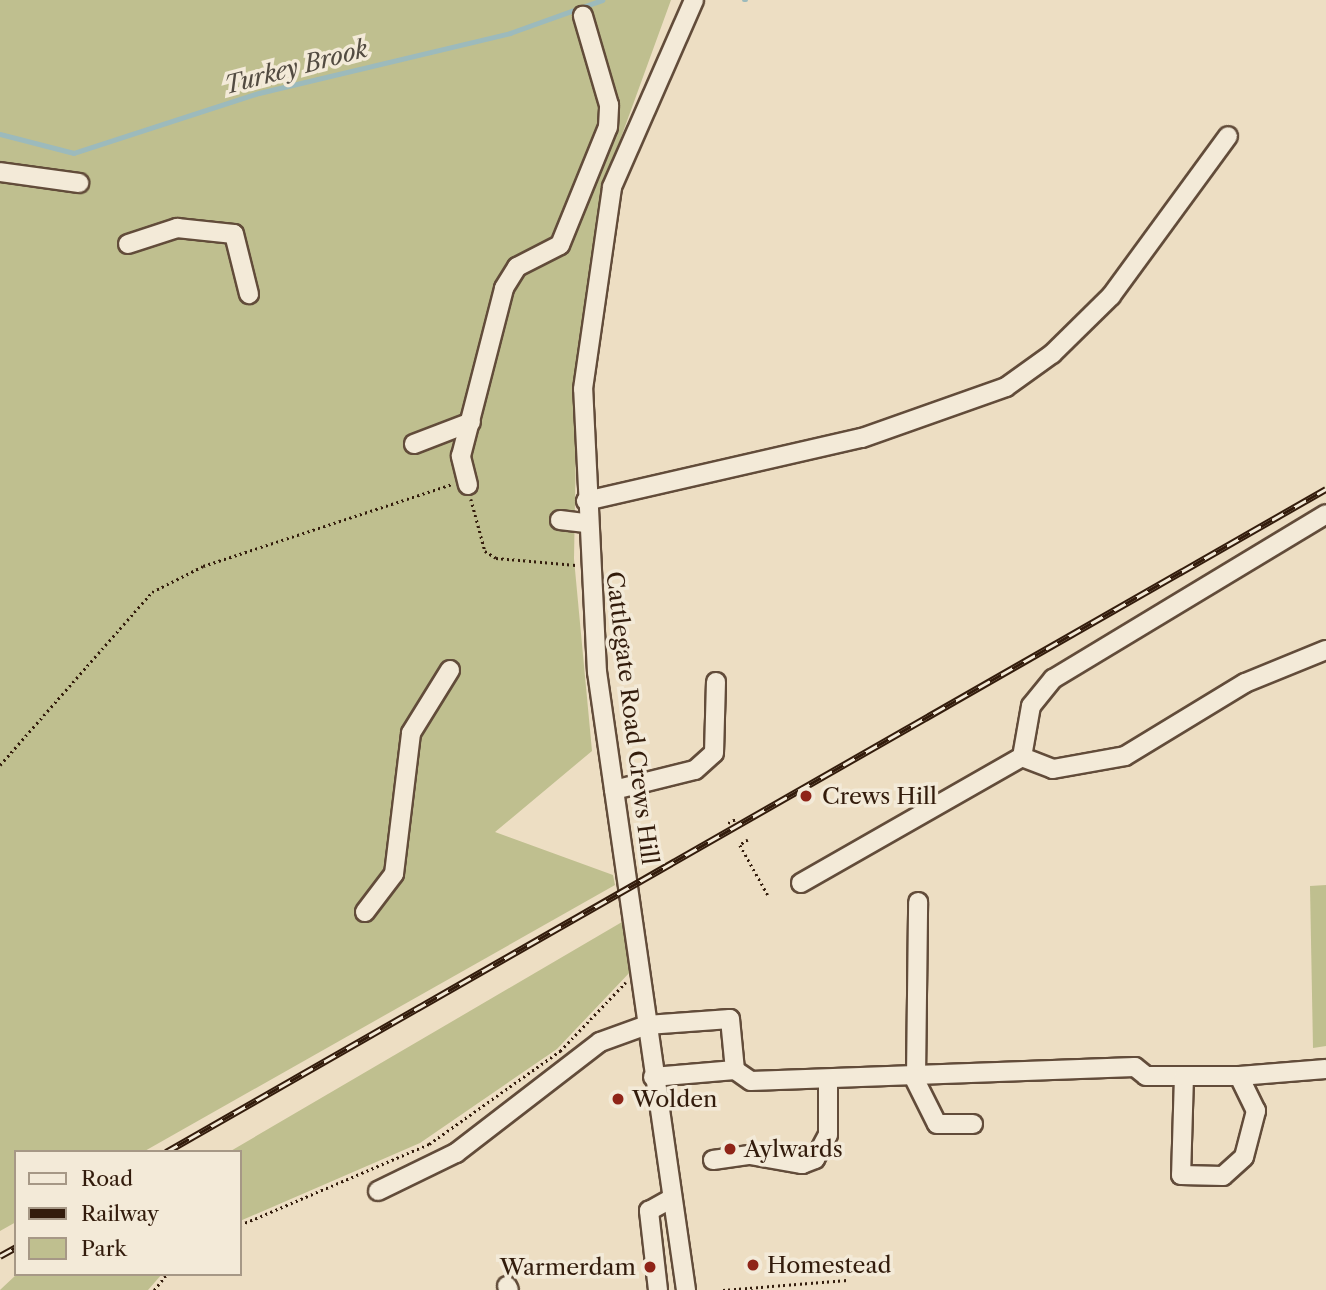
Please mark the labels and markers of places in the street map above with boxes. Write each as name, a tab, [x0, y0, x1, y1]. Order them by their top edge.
place label: Crews Hill	[822, 782, 937, 810]
marker: Crews Hill	[796, 786, 816, 806]
place label: Wolden	[632, 1085, 717, 1113]
marker: Wolden	[610, 1091, 626, 1107]
place label: Aylwards	[744, 1135, 843, 1163]
marker: Aylwards	[722, 1141, 738, 1157]
place label: Homestead	[767, 1251, 892, 1279]
place label: Warmerdam	[500, 1253, 636, 1281]
marker: Homestead	[745, 1257, 761, 1273]
marker: Warmerdam	[642, 1259, 658, 1275]

